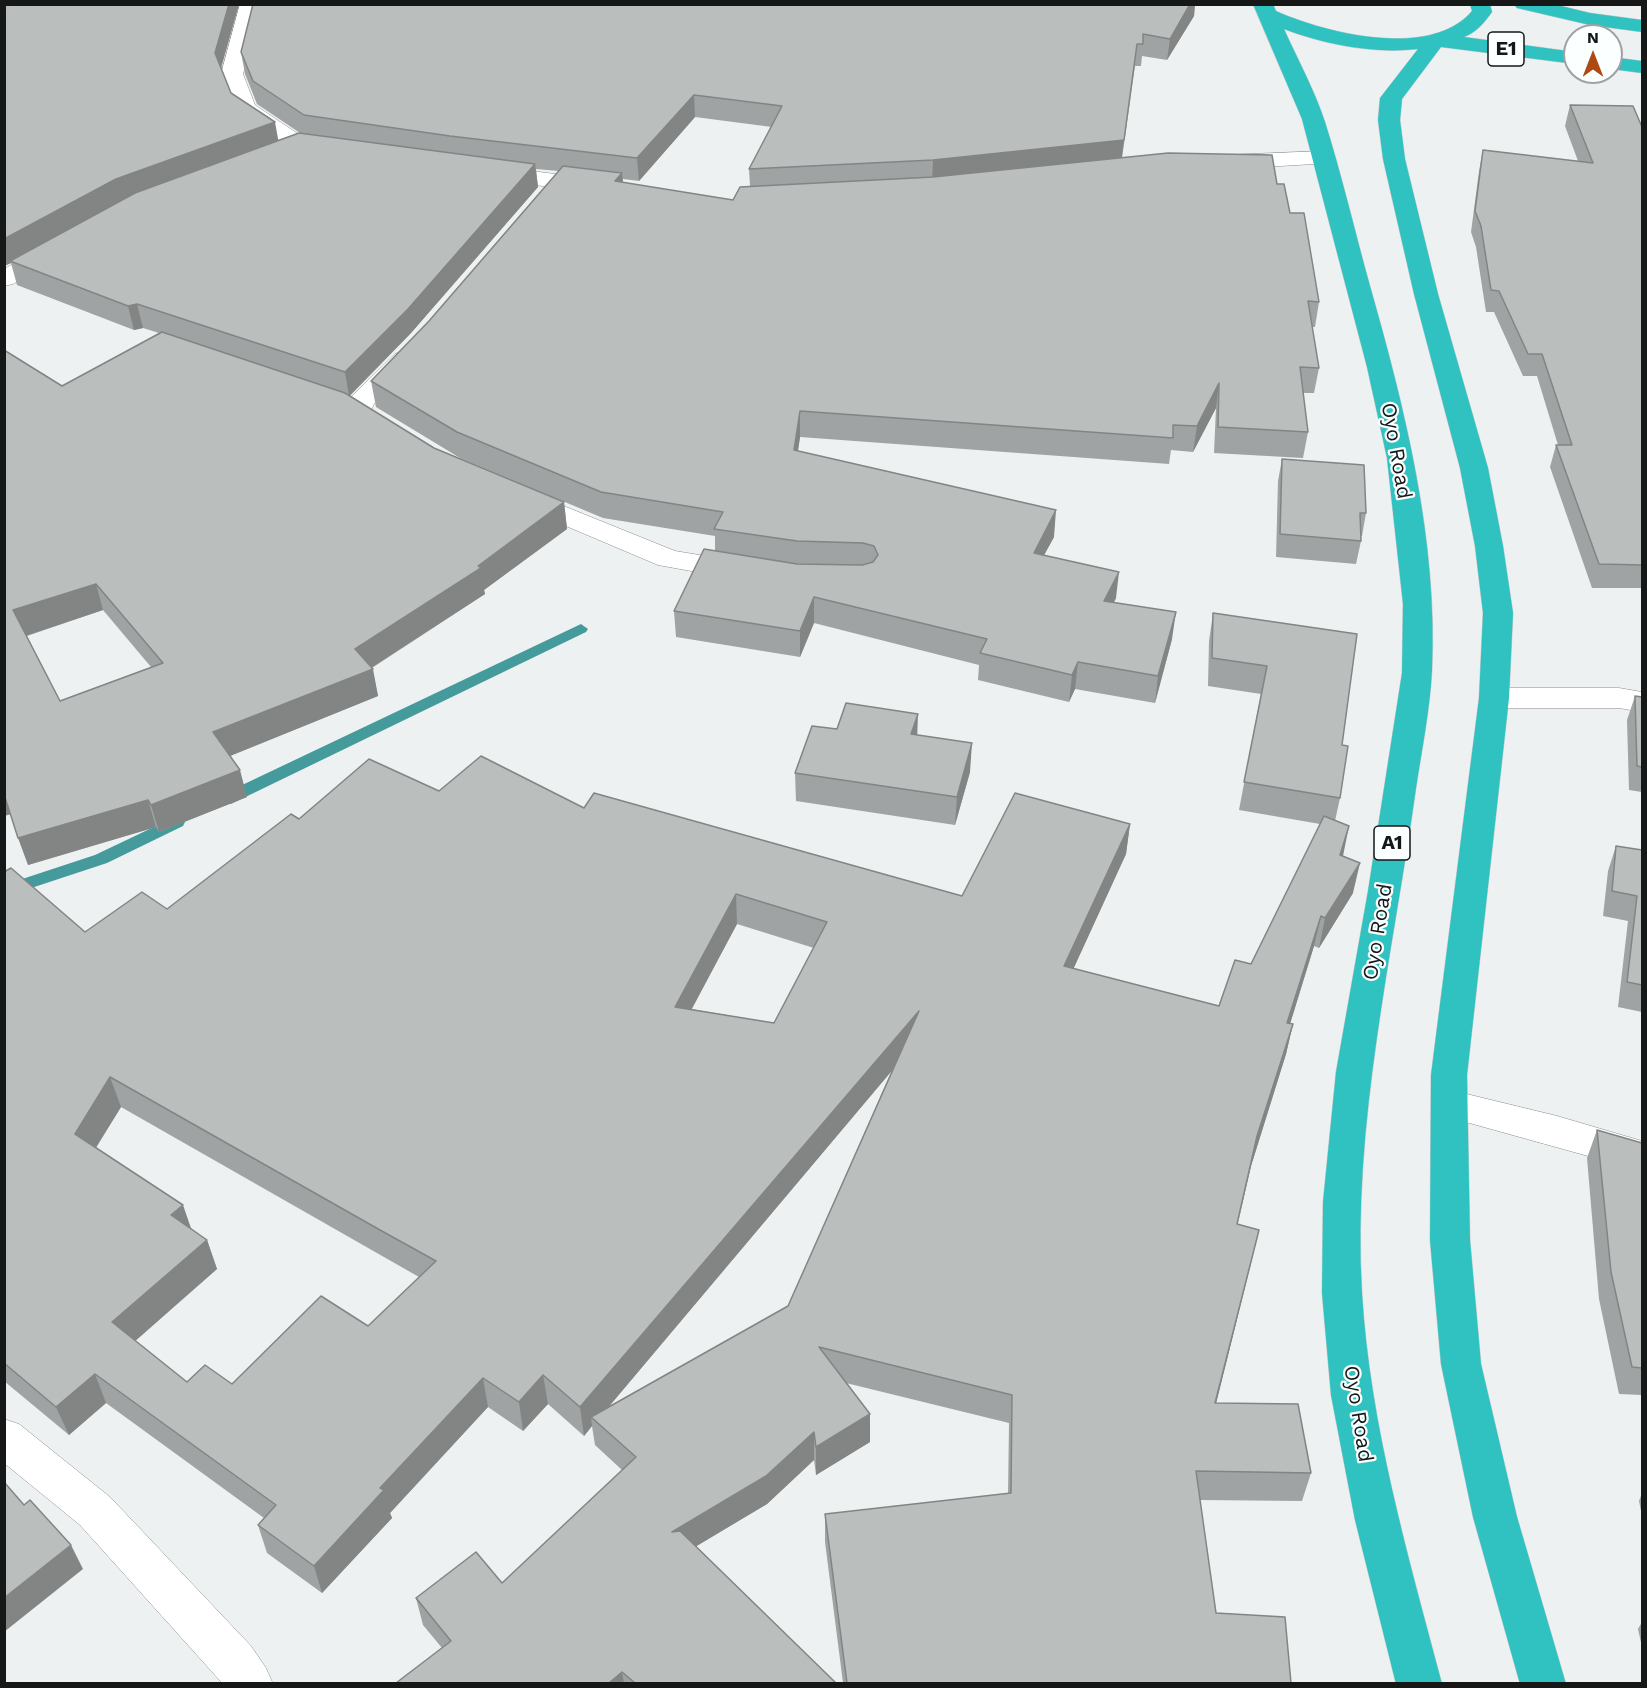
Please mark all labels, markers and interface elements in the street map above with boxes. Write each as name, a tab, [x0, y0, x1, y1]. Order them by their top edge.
north arrow	[1563, 24, 1623, 84]
text: N	[1587, 28, 1599, 47]
road number: E1	[1488, 32, 1524, 66]
street label: Oyo Road	[1375, 401, 1417, 501]
road number: A1	[1374, 826, 1410, 860]
street label: Oyo Road	[1358, 882, 1398, 982]
street label: Oyo Road	[1338, 1364, 1378, 1464]

